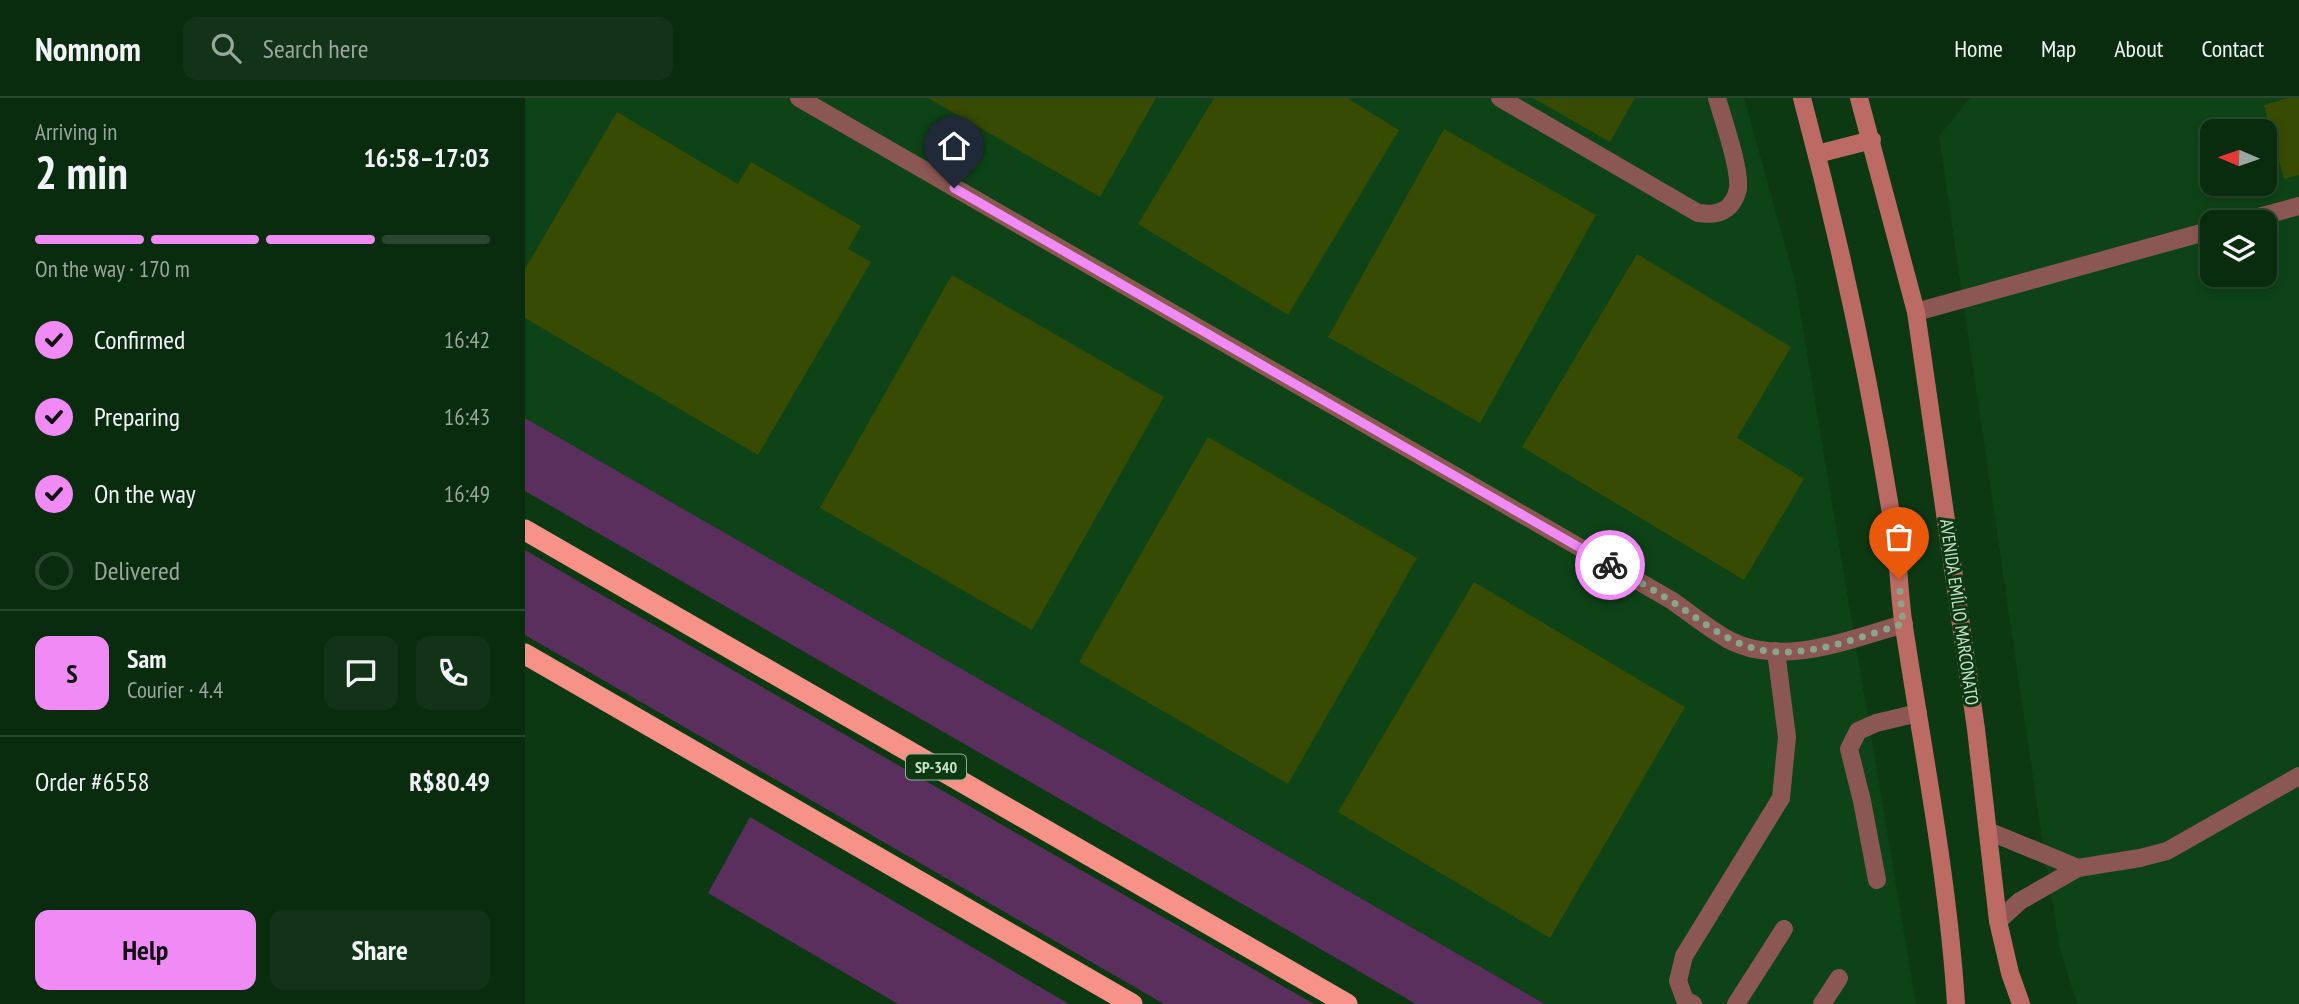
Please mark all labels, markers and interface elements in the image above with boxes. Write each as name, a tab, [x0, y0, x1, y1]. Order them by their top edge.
search box	[183, 17, 673, 80]
text: Nomnom	[35, 27, 141, 70]
icon: search	[207, 29, 245, 67]
text: Search here	[263, 32, 368, 65]
text: Home	[1954, 33, 2003, 64]
text: Map	[2041, 33, 2076, 64]
text: About	[2114, 33, 2163, 64]
text: Contact	[2201, 33, 2264, 64]
pin	[924, 116, 984, 188]
text: Arriving in	[35, 117, 117, 146]
north arrow	[2200, 119, 2277, 196]
map controls	[2200, 119, 2277, 287]
icon: home	[935, 127, 973, 165]
text: 16:58–17:03	[363, 141, 490, 174]
text: 2 min	[35, 142, 128, 202]
button: layers	[2200, 210, 2277, 287]
text: On the way · 170 m	[35, 254, 190, 283]
icon: check	[35, 321, 73, 359]
text: Confirmed	[94, 323, 185, 356]
text: 16:42	[444, 325, 490, 354]
icon: check	[35, 398, 73, 436]
text: Preparing	[94, 400, 180, 433]
text: 16:43	[444, 402, 490, 431]
icon: check	[35, 475, 73, 513]
text: On the way	[94, 477, 196, 510]
text: 16:49	[444, 479, 490, 508]
pin	[1869, 507, 1929, 579]
street label: AVENIDA EMÍLIO MARCONATO	[1935, 517, 1984, 707]
icon: bag	[1880, 518, 1918, 556]
courier	[1575, 530, 1645, 600]
icon: bike	[1591, 546, 1629, 584]
text: Delivered	[94, 554, 180, 587]
button: chat	[324, 636, 398, 710]
button: phone	[416, 636, 490, 710]
text: Sam	[127, 642, 166, 675]
text: S	[66, 657, 78, 690]
text: Courier · 4.4	[127, 675, 223, 704]
road number: SP-340	[906, 754, 966, 780]
text: Order #6558	[35, 765, 150, 798]
text: R$80.49	[409, 765, 490, 798]
button: Help	[35, 910, 256, 990]
button: Share	[270, 910, 490, 990]

